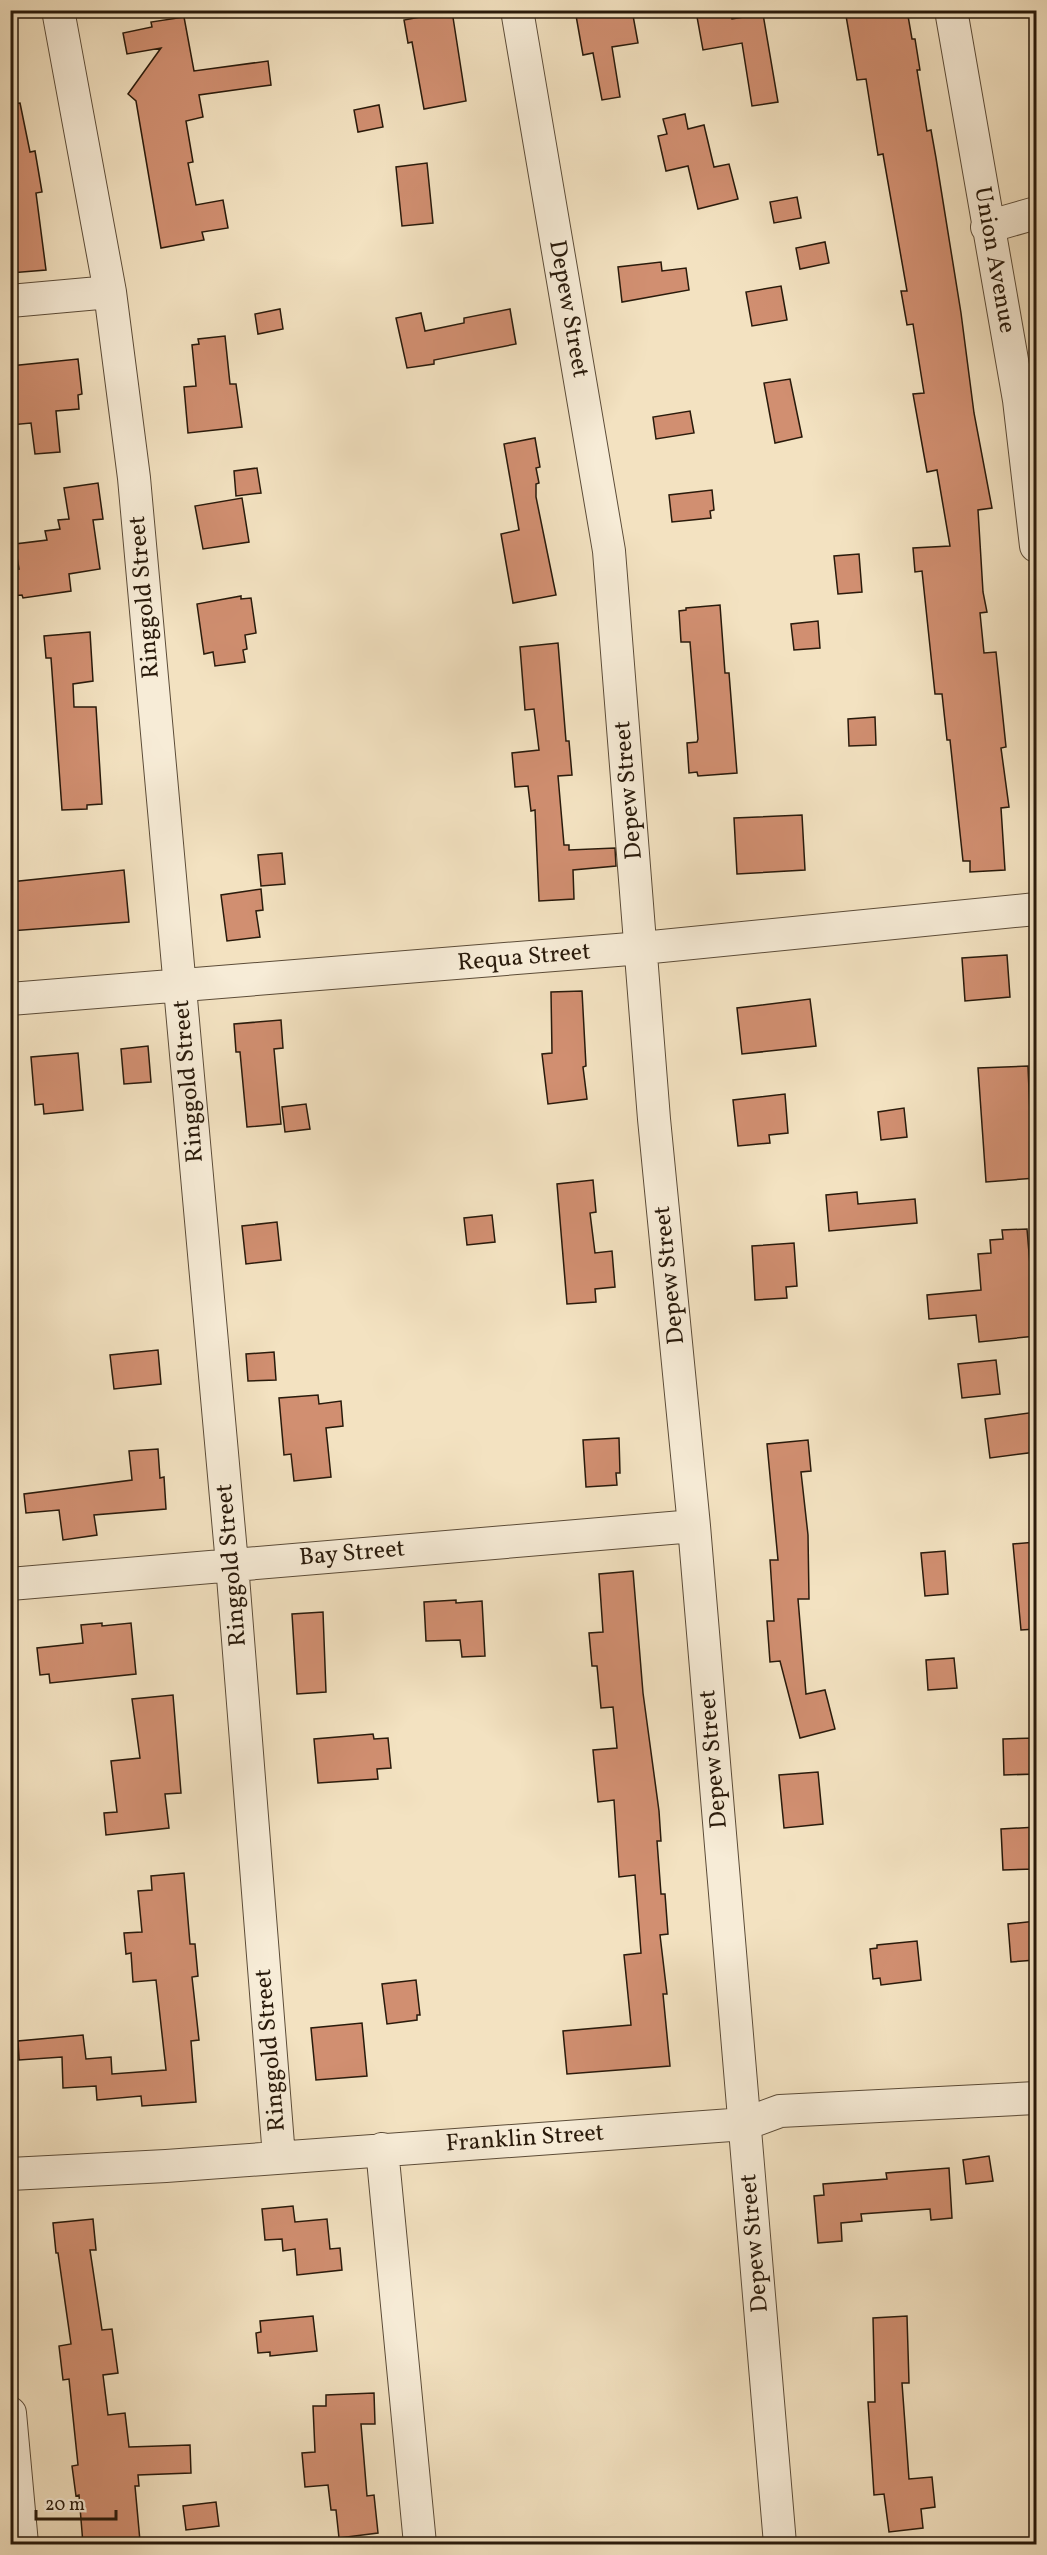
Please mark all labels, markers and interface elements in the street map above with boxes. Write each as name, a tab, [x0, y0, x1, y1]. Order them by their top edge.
street label: Union Avenue	[964, 184, 1024, 336]
street label: Depew Street	[539, 237, 597, 381]
street label: Ringgold Street	[121, 514, 169, 680]
street label: Depew Street	[606, 719, 652, 861]
street label: Requa Street	[456, 935, 592, 981]
street label: Ringgold Street	[165, 998, 213, 1164]
street label: Depew Street	[646, 1204, 694, 1346]
street label: Ringgold Street	[208, 1482, 256, 1648]
street label: Bay Street	[298, 1532, 406, 1576]
street label: Depew Street	[691, 1688, 737, 1830]
street label: Ringgold Street	[247, 1967, 295, 2133]
street label: Franklin Street	[445, 2117, 605, 2161]
street label: Depew Street	[732, 2172, 778, 2314]
scale bar	[36, 2483, 116, 2521]
text: 20 m	[45, 2493, 85, 2518]

